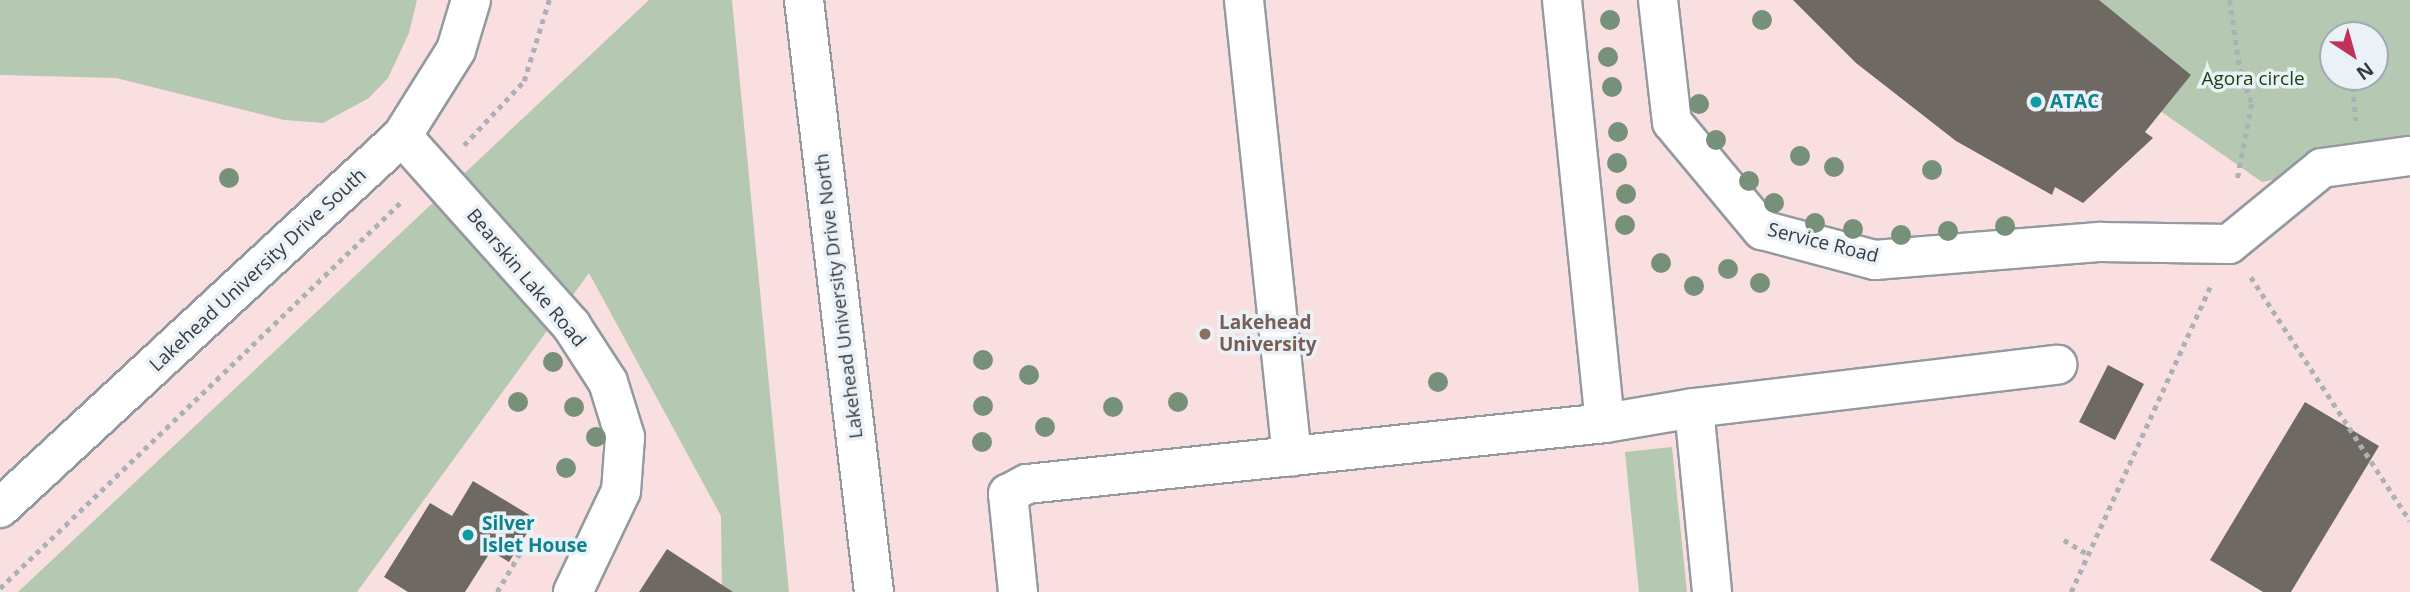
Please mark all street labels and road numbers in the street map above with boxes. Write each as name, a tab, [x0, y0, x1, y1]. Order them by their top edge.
street label: Lakehead University Drive North	[810, 152, 868, 440]
street label: Lakehead University Drive South	[145, 164, 371, 376]
street label: Bearskin Lake Road	[462, 204, 590, 352]
street label: Service Road	[1765, 218, 1881, 268]

